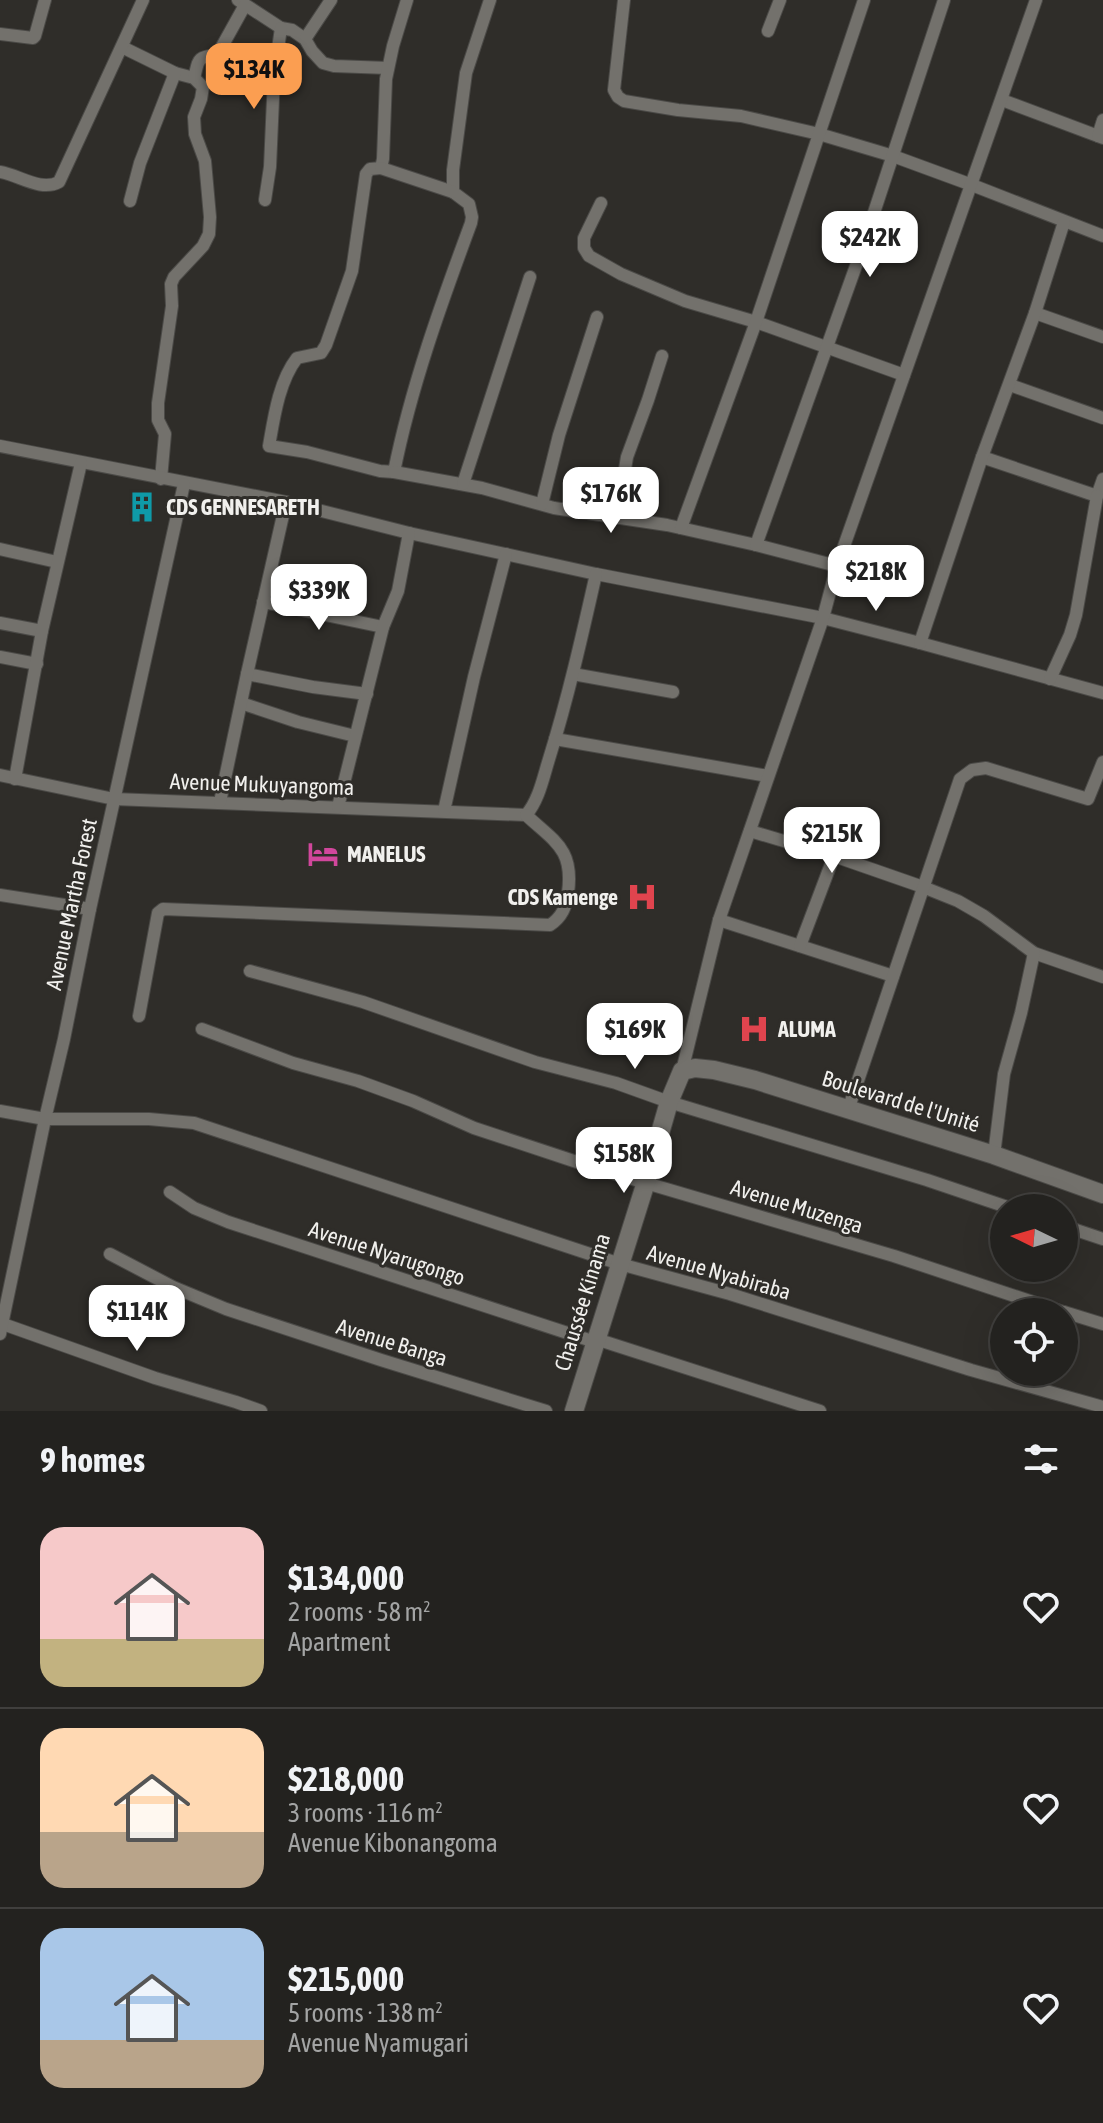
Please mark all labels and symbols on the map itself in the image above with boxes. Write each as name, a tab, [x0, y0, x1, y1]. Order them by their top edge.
pin: $134K	[198, 43, 310, 111]
pin: $242K	[814, 211, 926, 279]
pin: $176K	[555, 467, 667, 535]
building icon: CDS GENNESARETH	[125, 490, 159, 524]
place label: CDS GENNESARETH	[166, 494, 320, 520]
pin: $218K	[820, 545, 932, 613]
pin: $339K	[263, 564, 375, 632]
street label: Avenue Mukuyangoma	[169, 768, 355, 800]
pin: $215K	[776, 807, 888, 875]
street label: Avenue Martha Forest	[40, 816, 102, 992]
hotel icon: MANELUS	[306, 837, 340, 871]
place label: MANELUS	[347, 841, 426, 867]
hospital icon: CDS Kamenge	[625, 880, 659, 914]
place label: CDS Kamenge	[507, 884, 618, 910]
pin: $169K	[579, 1003, 691, 1071]
hospital icon: ALUMA	[737, 1012, 771, 1046]
place label: ALUMA	[777, 1016, 836, 1042]
street label: Boulevard de l'Unité	[819, 1065, 983, 1137]
pin: $158K	[568, 1127, 680, 1195]
street label: Avenue Muzenga	[728, 1174, 866, 1238]
north arrow	[990, 1194, 1078, 1282]
street label: Avenue Nyarugongo	[306, 1216, 468, 1290]
street label: Chaussée Kinama	[549, 1230, 615, 1374]
street label: Avenue Nyabiraba	[644, 1239, 794, 1305]
pin: $114K	[81, 1285, 193, 1353]
street label: Avenue Banga	[333, 1313, 451, 1371]

